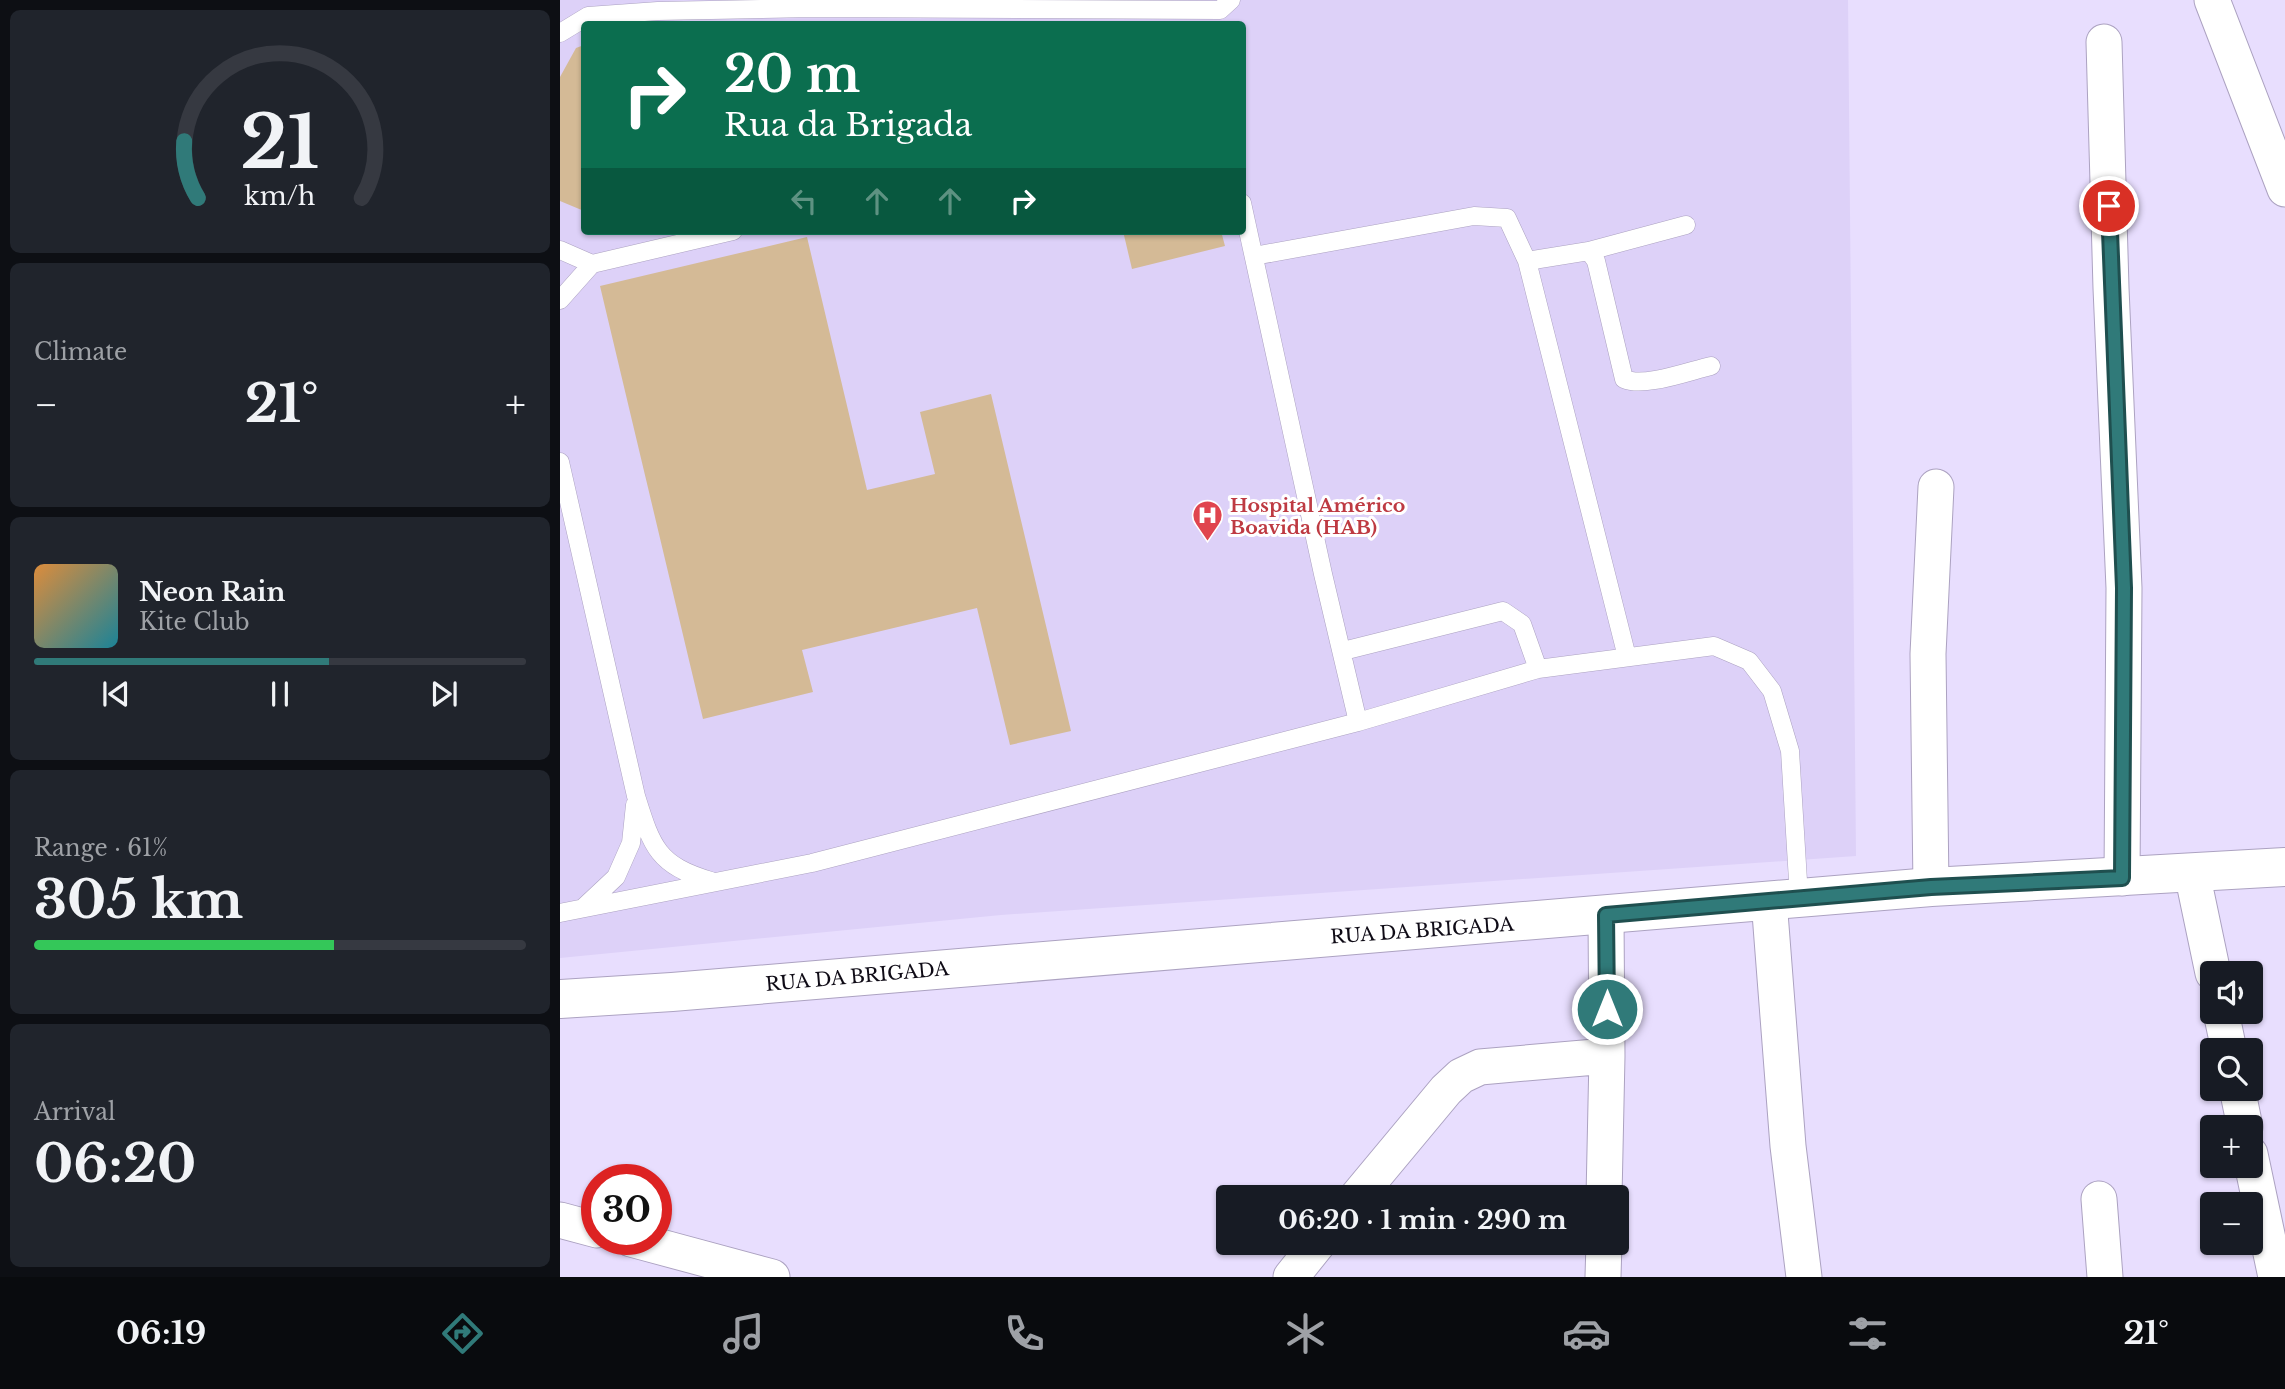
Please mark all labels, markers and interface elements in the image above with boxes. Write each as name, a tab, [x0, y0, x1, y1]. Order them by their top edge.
text: 20 m	[724, 44, 860, 105]
icon: right	[609, 49, 700, 140]
text: 21	[240, 97, 320, 188]
text: Rua da Brigada	[724, 105, 972, 145]
pin	[2079, 176, 2139, 236]
text: km/h	[245, 181, 315, 212]
icon: left	[785, 182, 823, 220]
icon: ahead	[858, 182, 896, 220]
icon: ahead	[931, 182, 969, 220]
icon: right	[1004, 182, 1042, 220]
icon: arrive	[2090, 187, 2128, 225]
text: Climate	[34, 338, 127, 366]
text: 21°	[245, 372, 319, 436]
text: −	[34, 381, 58, 428]
text: +	[505, 381, 526, 428]
place label: Hospital Américo Boavida (HAB)	[1230, 494, 1405, 539]
hospital icon: Hospital Américo Boavida (HAB)	[1190, 499, 1224, 543]
text: Neon Rain	[139, 576, 285, 608]
text: Kite Club	[139, 608, 250, 636]
icon: previous	[97, 675, 135, 713]
icon: pause	[261, 675, 299, 713]
icon: next	[425, 675, 463, 713]
text: Range · 61%	[34, 834, 168, 862]
text: 305 km	[34, 868, 243, 932]
street label: RUA DA BRIGADA	[1329, 913, 1515, 948]
street label: RUA DA BRIGADA	[764, 957, 950, 996]
map controls	[2200, 961, 2263, 1255]
button: sound	[2200, 961, 2263, 1024]
position arrow	[1570, 972, 1644, 1046]
button: search	[2200, 1038, 2263, 1101]
text: Arrival	[34, 1098, 115, 1126]
button: +	[2200, 1115, 2263, 1178]
text: 06:20	[34, 1132, 196, 1196]
speed limit sign: 30	[581, 1164, 672, 1255]
button: −	[2200, 1192, 2263, 1255]
text: 06:20 · 1 min · 290 m	[1278, 1204, 1567, 1236]
icon: directions	[438, 1309, 487, 1358]
icon: music	[719, 1309, 768, 1358]
icon: phone	[1000, 1309, 1049, 1358]
icon: climate	[1281, 1309, 1330, 1358]
icon: car	[1562, 1309, 1611, 1358]
icon: filters	[1843, 1309, 1892, 1358]
text: 06:19	[116, 1313, 206, 1353]
text: 21°	[2124, 1313, 2169, 1353]

